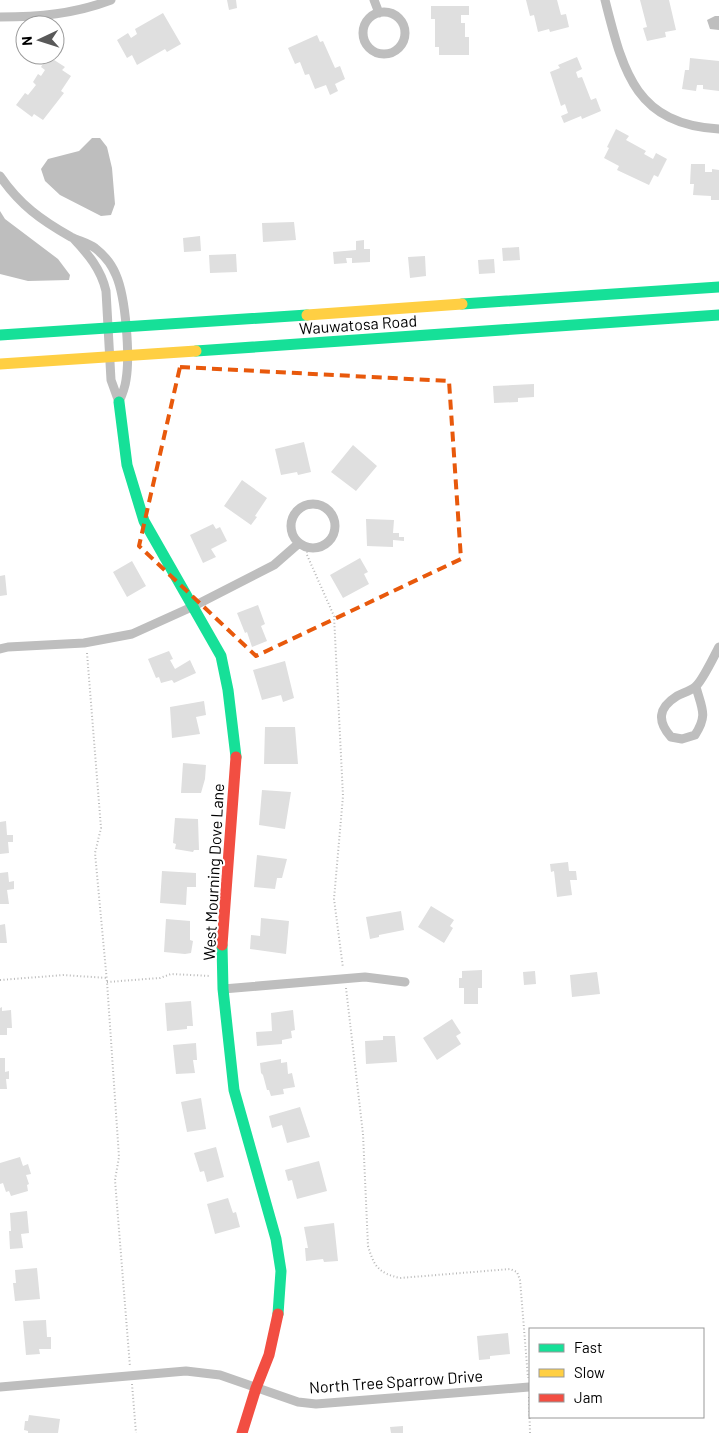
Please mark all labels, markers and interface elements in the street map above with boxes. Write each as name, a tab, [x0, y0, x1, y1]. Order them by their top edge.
north arrow	[15, 15, 65, 65]
text: N	[18, 36, 35, 46]
street label: Wauwatosa Road	[298, 310, 418, 338]
street label: West Mourning Dove Lane	[199, 783, 227, 961]
legend	[529, 1328, 704, 1418]
text: Fast	[574, 1338, 602, 1356]
text: Slow	[574, 1363, 605, 1381]
street label: North Tree Sparrow Drive	[308, 1365, 484, 1397]
text: Jam	[574, 1388, 603, 1406]

